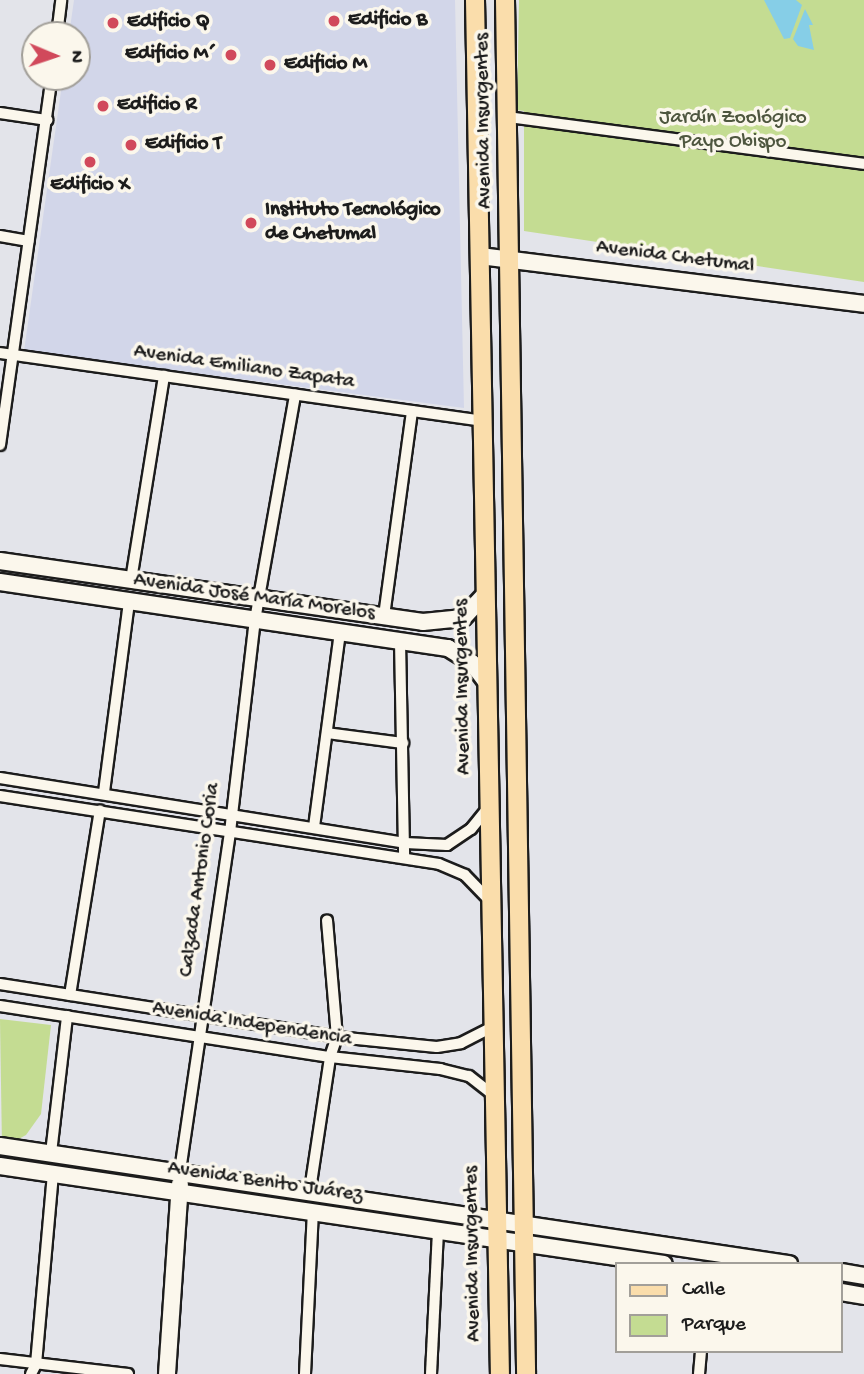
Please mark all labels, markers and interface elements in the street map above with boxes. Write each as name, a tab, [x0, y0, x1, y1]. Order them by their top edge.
place label: Edificio B	[348, 8, 427, 34]
place label: Edificio Q	[127, 10, 210, 36]
marker: Edificio B	[326, 13, 342, 29]
marker: Edificio Q	[105, 15, 121, 31]
north arrow	[21, 21, 91, 91]
street label: Avenida Insurgentes	[471, 33, 499, 209]
place label: Edificio M´	[125, 42, 217, 68]
marker: Edificio M´	[223, 47, 239, 63]
text: N	[64, 50, 87, 63]
place label: Edificio M	[284, 52, 367, 78]
marker: Edificio M	[262, 57, 278, 73]
place label: Edificio R	[117, 93, 196, 119]
marker: Edificio R	[95, 98, 111, 114]
park label: Jardín Zoológico Payo Obispo	[659, 106, 807, 156]
place label: Edificio T	[145, 132, 222, 158]
marker: Edificio T	[123, 137, 139, 153]
marker: Edificio X	[82, 154, 98, 170]
place label: Edificio X	[50, 173, 130, 199]
place label: Instituto Tecnológico de Chetumal	[265, 198, 441, 248]
marker: Instituto Tecnológico de Chetumal	[243, 215, 259, 231]
street label: Avenida Chetumal	[595, 236, 755, 280]
street label: Avenida Emiliano Zapata	[132, 340, 356, 396]
street label: Avenida José María Morelos	[132, 569, 376, 627]
street label: Avenida Insurgentes	[450, 599, 478, 775]
street label: Calzada Antonio Coria	[175, 781, 227, 979]
street label: Avenida Independencia	[150, 997, 354, 1053]
street label: Avenida Benito Juárez	[166, 1157, 364, 1209]
street label: Avenida Insurgentes	[460, 1166, 488, 1342]
legend	[616, 1262, 843, 1353]
text: Calle	[682, 1278, 725, 1303]
text: Parque	[682, 1313, 746, 1338]

